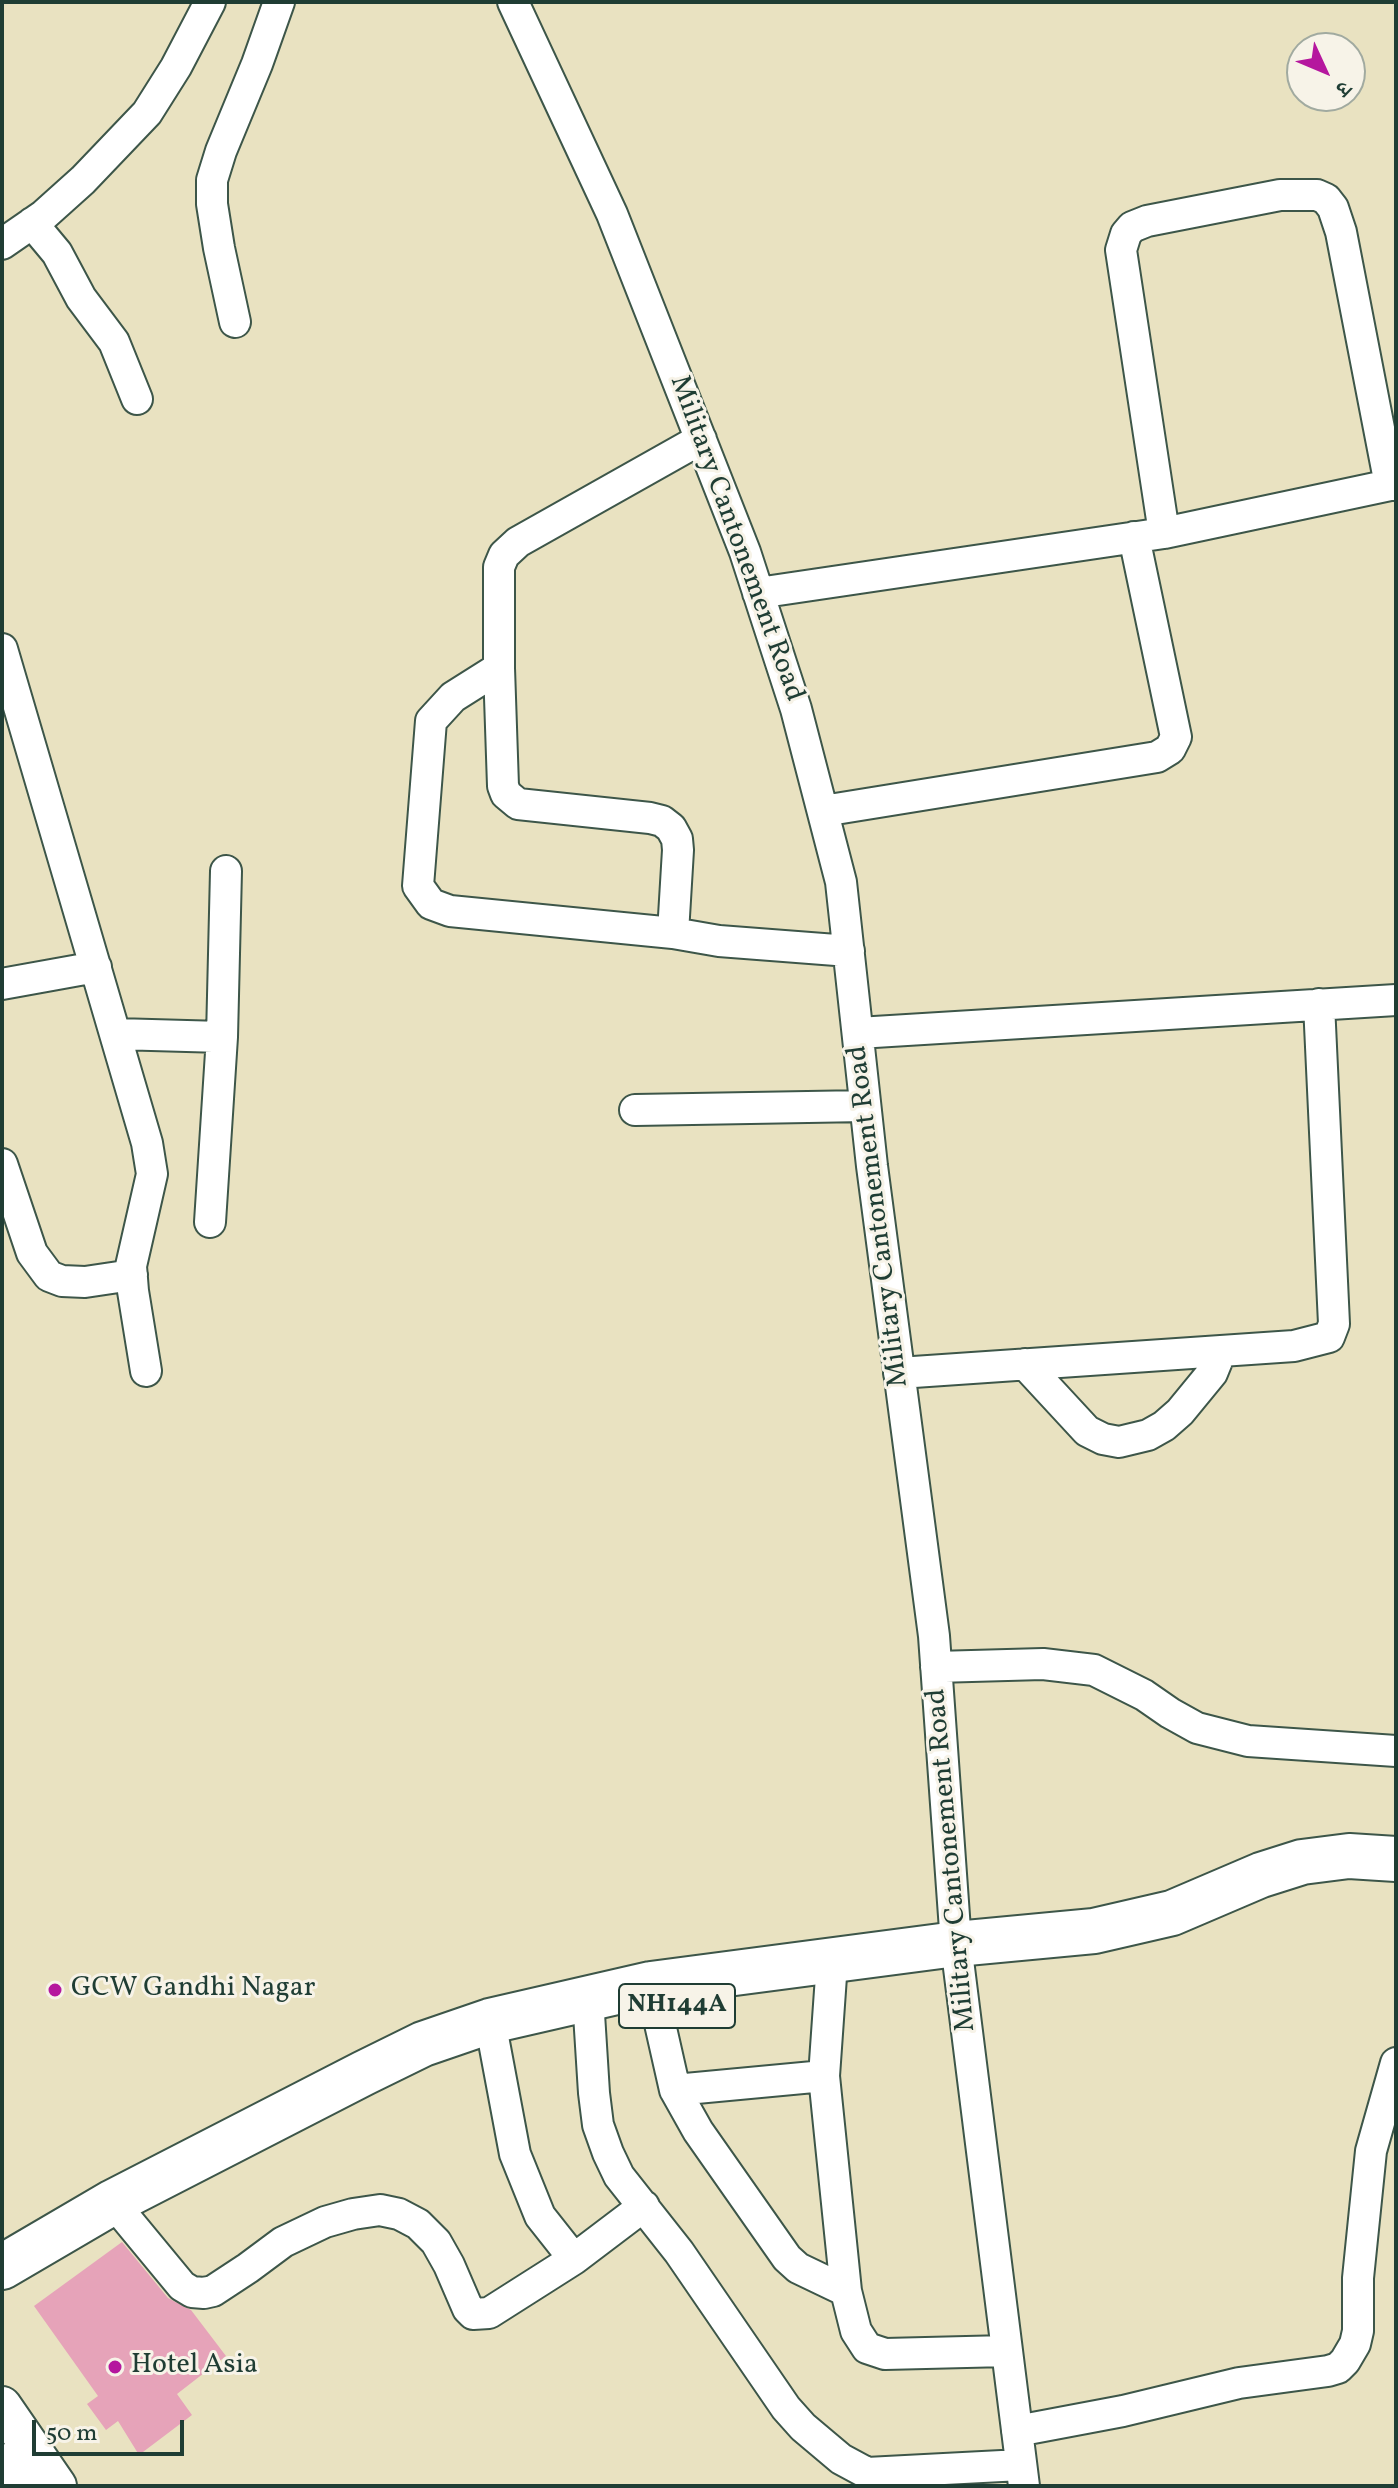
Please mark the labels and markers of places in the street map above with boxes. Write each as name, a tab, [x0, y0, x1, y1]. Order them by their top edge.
place label: GCW Gandhi Nagar	[71, 1973, 315, 2007]
marker: GCW Gandhi Nagar	[46, 1981, 64, 1999]
place label: Hotel Asia	[131, 2350, 258, 2384]
marker: Hotel Asia	[106, 2358, 124, 2376]

